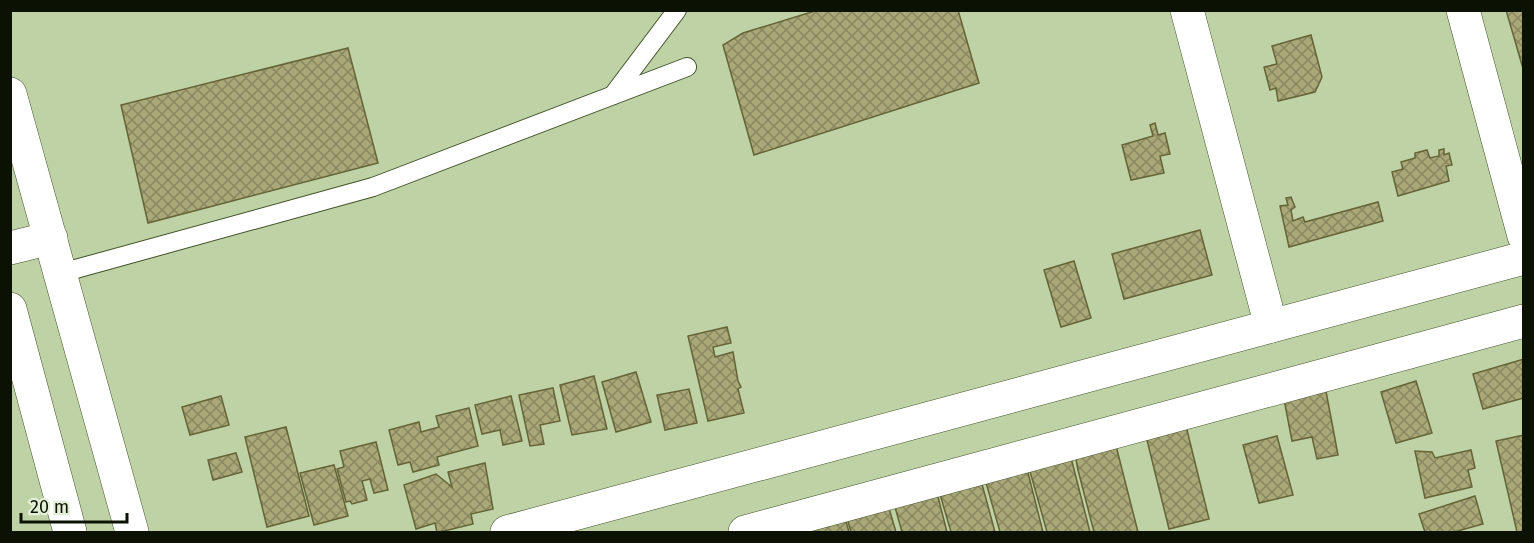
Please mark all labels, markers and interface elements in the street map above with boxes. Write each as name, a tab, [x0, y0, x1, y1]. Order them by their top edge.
scale bar	[21, 486, 128, 524]
text: 20 m	[30, 496, 69, 518]

